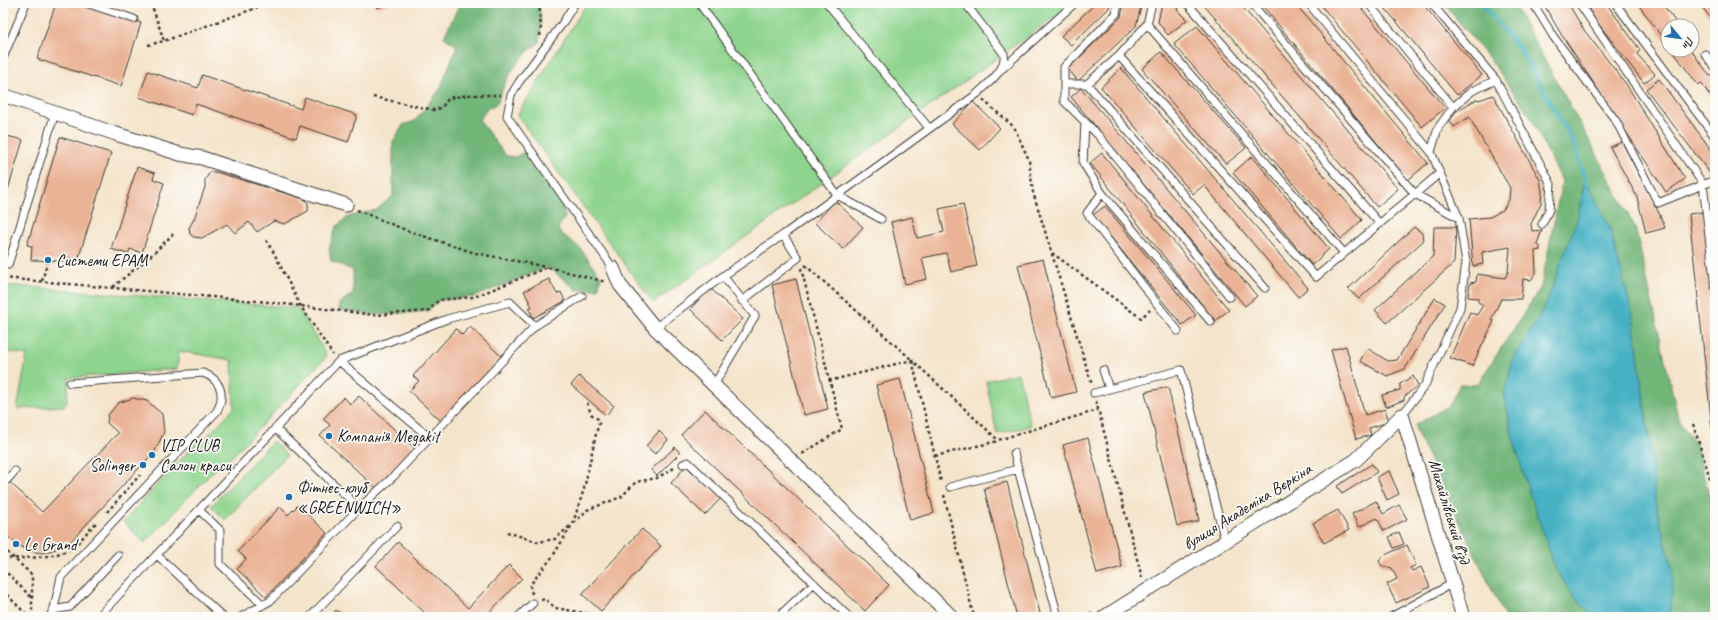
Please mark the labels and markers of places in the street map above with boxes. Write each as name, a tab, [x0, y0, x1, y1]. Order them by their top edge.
place label: Системи EPAM	[56, 250, 149, 271]
marker: Системи EPAM	[43, 255, 53, 265]
place label: Компанія Megakit	[337, 426, 442, 447]
marker: Компанія Megakit	[324, 431, 334, 441]
place label: VIP CLUB Салон краси	[160, 435, 232, 476]
marker: VIP CLUB Салон краси	[147, 450, 157, 460]
place label: Solinger	[90, 455, 137, 476]
marker: Solinger	[138, 460, 148, 470]
place label: Фітнес-клуб «GREENWICH»	[297, 477, 401, 518]
marker: Фітнес-клуб «GREENWICH»	[284, 492, 294, 502]
place label: Le Grand	[24, 534, 79, 555]
marker: Le Grand	[11, 539, 21, 549]

